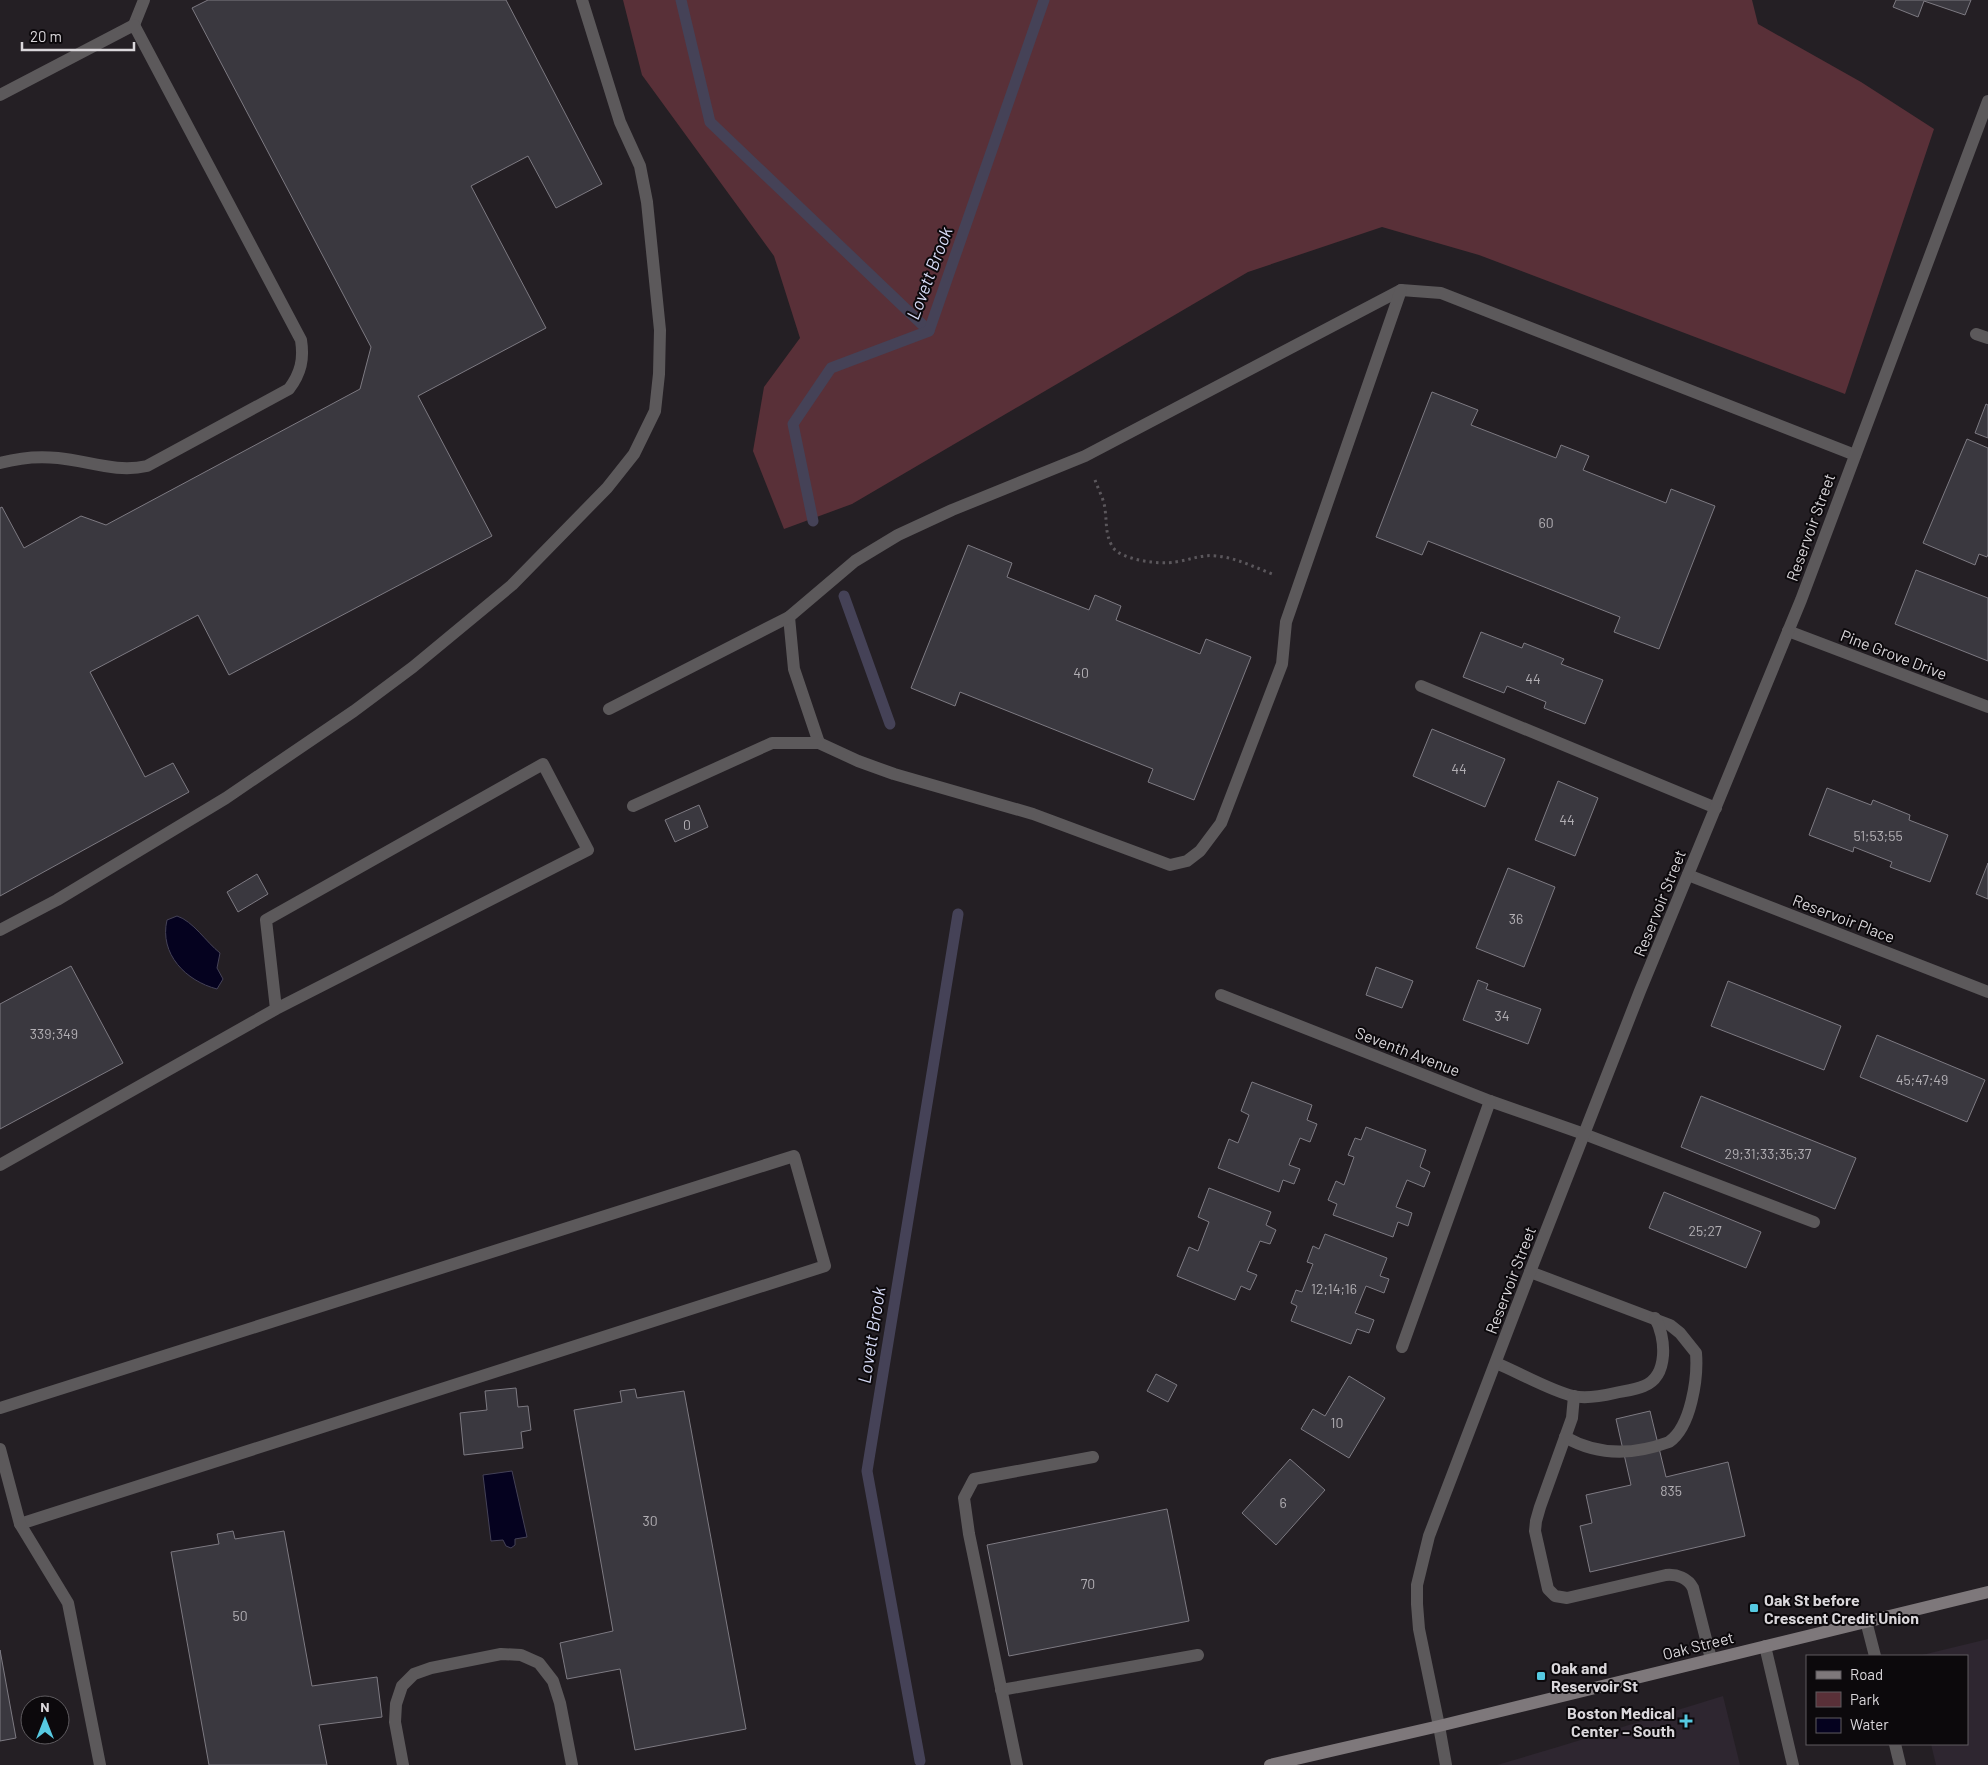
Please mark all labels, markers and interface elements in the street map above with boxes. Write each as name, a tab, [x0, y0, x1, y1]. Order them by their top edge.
scale bar	[22, 20, 135, 52]
text: 20 m	[30, 27, 62, 45]
water label: Lovett Brook	[901, 223, 957, 322]
street label: Reservoir Street	[1782, 470, 1838, 584]
house number: 60	[1538, 514, 1554, 531]
street label: Pine Grove Drive	[1838, 625, 1950, 683]
house number: 40	[1073, 664, 1089, 681]
house number: 44	[1525, 670, 1541, 687]
house number: 44	[1451, 760, 1467, 777]
house number: 44	[1559, 811, 1575, 828]
house number: 0	[683, 816, 691, 833]
house number: 51;53;55	[1853, 827, 1903, 844]
street label: Reservoir Street	[1629, 847, 1689, 959]
street label: Reservoir Place	[1790, 890, 1898, 946]
house number: 36	[1509, 910, 1523, 927]
house number: 34	[1495, 1007, 1509, 1024]
street label: Seventh Avenue	[1353, 1022, 1463, 1080]
house number: 339;349	[30, 1025, 78, 1042]
house number: 45;47;49	[1896, 1071, 1948, 1088]
house number: 29;31;33;35;37	[1725, 1145, 1812, 1162]
house number: 25;27	[1688, 1222, 1722, 1239]
street label: Reservoir Street	[1481, 1224, 1539, 1336]
house number: 12;14;16	[1311, 1280, 1357, 1297]
water label: Lovett Brook	[853, 1285, 890, 1385]
house number: 10	[1331, 1414, 1343, 1431]
house number: 835	[1660, 1482, 1682, 1499]
house number: 6	[1279, 1494, 1287, 1511]
house number: 30	[642, 1512, 658, 1529]
house number: 70	[1081, 1575, 1095, 1592]
place label: Oak St before Crescent Credit Union	[1764, 1590, 1919, 1627]
marker: Oak St before Crescent Credit Union	[1748, 1602, 1760, 1614]
house number: 50	[232, 1607, 248, 1624]
street label: Oak Street	[1660, 1627, 1736, 1663]
legend	[1806, 1655, 1968, 1745]
place label: Oak and Reservoir St	[1551, 1658, 1638, 1695]
text: Road	[1850, 1665, 1883, 1683]
marker: Oak and Reservoir St	[1535, 1670, 1547, 1682]
text: Park	[1850, 1690, 1880, 1708]
north arrow	[20, 1695, 70, 1745]
text: N	[40, 1698, 50, 1715]
place label: Boston Medical Center – South	[1567, 1703, 1675, 1740]
marker: Boston Medical Center – South	[1679, 1714, 1693, 1728]
text: Water	[1850, 1715, 1889, 1733]

